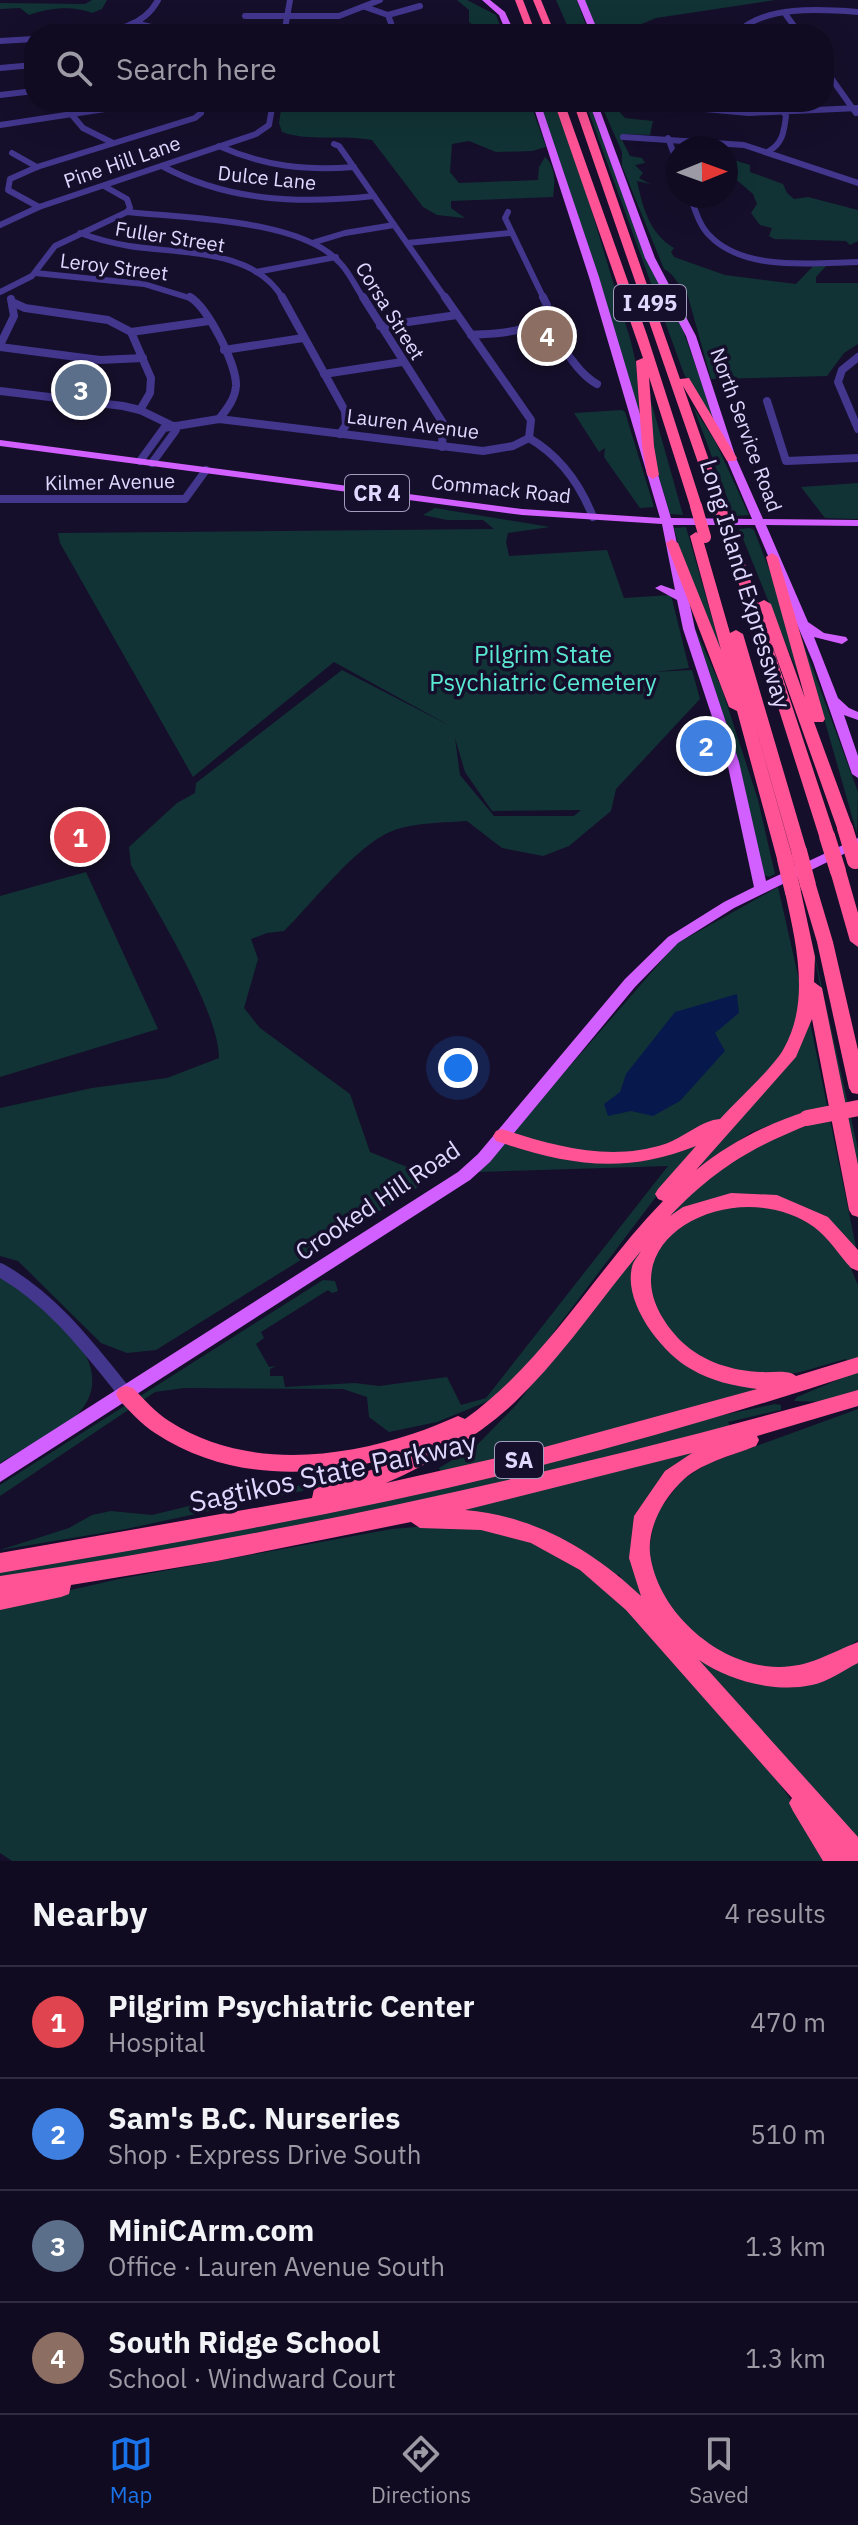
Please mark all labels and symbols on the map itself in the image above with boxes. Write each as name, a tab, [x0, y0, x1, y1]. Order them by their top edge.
street label: Pine Hill Lane	[60, 129, 184, 194]
north arrow	[666, 136, 738, 208]
street label: Dulce Lane	[216, 159, 318, 196]
street label: Fuller Street	[113, 215, 227, 259]
street label: Leroy Street	[58, 246, 170, 287]
street label: Corsa Street	[350, 257, 431, 365]
road number: I 495	[614, 285, 686, 321]
pin: 4	[521, 306, 573, 366]
street label: North Service Road	[704, 344, 789, 515]
pin: 3	[55, 360, 107, 420]
street label: Lauren Avenue	[345, 402, 481, 445]
street label: Long Island Expressway	[693, 455, 799, 712]
street label: Kilmer Avenue	[45, 467, 175, 496]
street label: Commack Road	[430, 468, 572, 509]
road number: CR 4	[345, 475, 409, 511]
park label: Pilgrim State Psychiatric Cemetery	[429, 638, 657, 698]
pin: 2	[680, 716, 732, 776]
pin: 1	[54, 807, 106, 867]
your location	[438, 1048, 478, 1088]
street label: Crooked Hill Road	[289, 1133, 466, 1267]
street label: Sagtikos State Parkway	[186, 1423, 480, 1520]
road number: SA	[495, 1442, 543, 1478]

